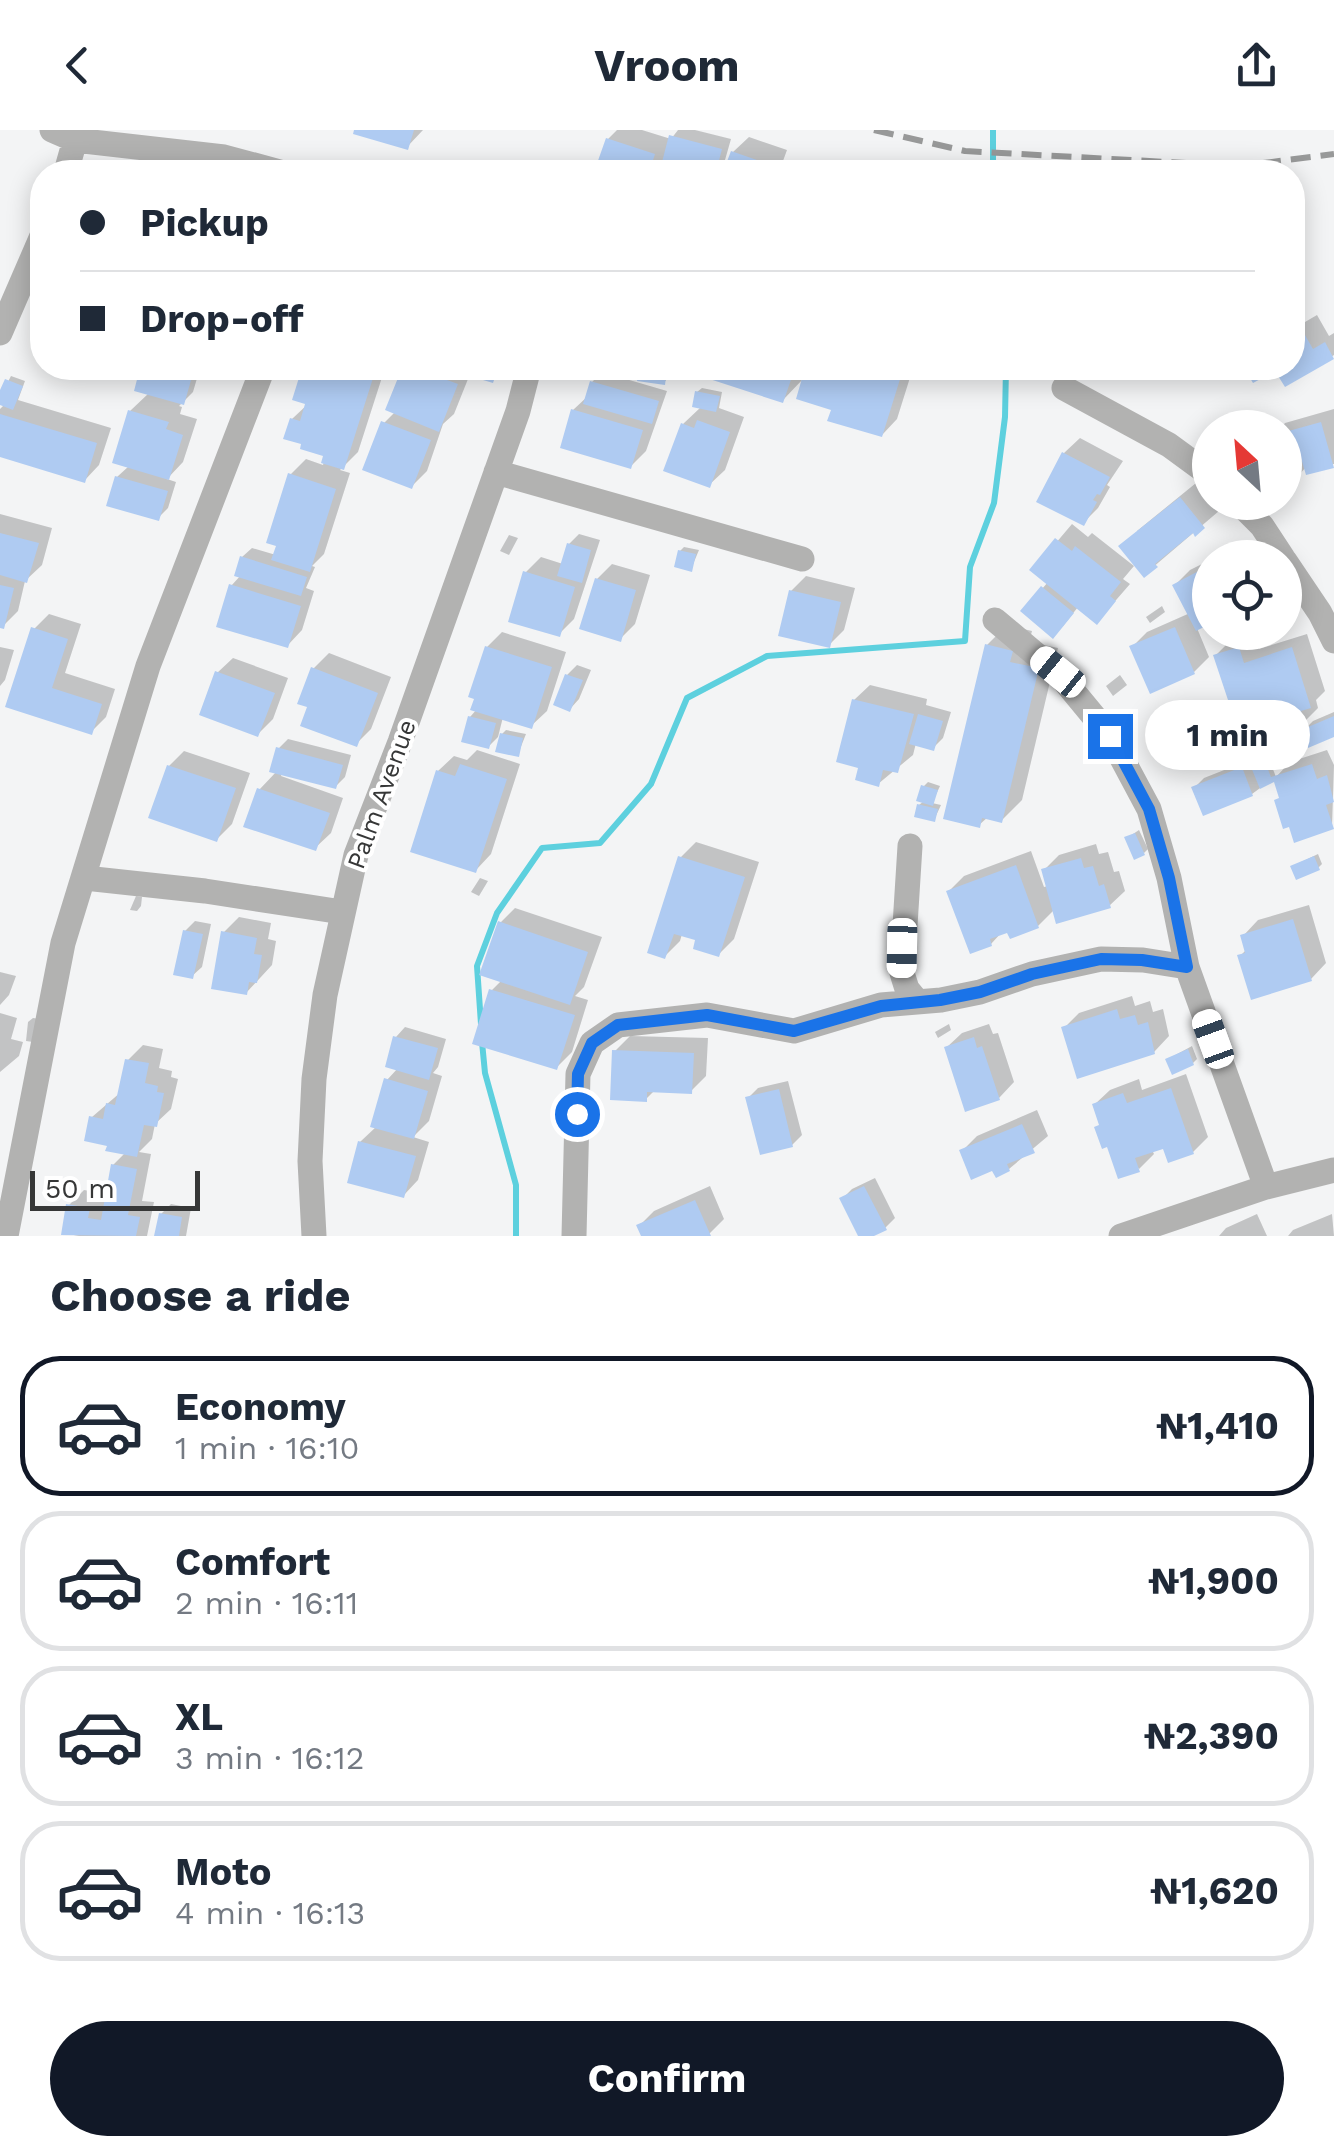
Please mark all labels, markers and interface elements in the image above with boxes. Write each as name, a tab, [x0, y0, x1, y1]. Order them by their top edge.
icon: back	[50, 38, 105, 93]
icon: share	[1229, 38, 1284, 93]
text: Vroom	[594, 39, 740, 92]
text: Pickup	[140, 201, 269, 245]
text: Drop-off	[140, 297, 304, 341]
north arrow	[1192, 410, 1302, 520]
map controls	[1192, 410, 1302, 650]
button: locate	[1192, 540, 1302, 650]
car	[1025, 641, 1091, 703]
callout: 1 min	[1145, 701, 1310, 771]
route end	[1088, 714, 1133, 759]
street label: Palm Avenue	[341, 716, 422, 873]
text: 1 min	[1186, 716, 1269, 754]
car	[886, 918, 918, 978]
car	[1189, 1006, 1237, 1072]
route start	[555, 1092, 600, 1137]
scale bar	[30, 1166, 200, 1210]
text: 50 m	[45, 1172, 115, 1205]
text: Choose a ride	[50, 1269, 350, 1322]
icon: car	[55, 1381, 145, 1471]
text: Economy	[175, 1385, 346, 1429]
text: ₦1,410	[1156, 1404, 1279, 1448]
text: 1 min · 16:10	[175, 1429, 359, 1467]
icon: car	[55, 1536, 145, 1626]
text: Comfort	[175, 1540, 330, 1584]
text: ₦1,900	[1148, 1559, 1279, 1603]
text: 2 min · 16:11	[175, 1584, 358, 1622]
icon: car	[55, 1691, 145, 1781]
text: XL	[175, 1695, 223, 1739]
text: ₦2,390	[1144, 1714, 1279, 1758]
text: 3 min · 16:12	[175, 1739, 364, 1777]
icon: car	[55, 1846, 145, 1936]
text: Moto	[175, 1850, 271, 1894]
text: ₦1,620	[1150, 1869, 1279, 1913]
text: 4 min · 16:13	[175, 1894, 365, 1932]
button: Confirm	[50, 2021, 1284, 2136]

